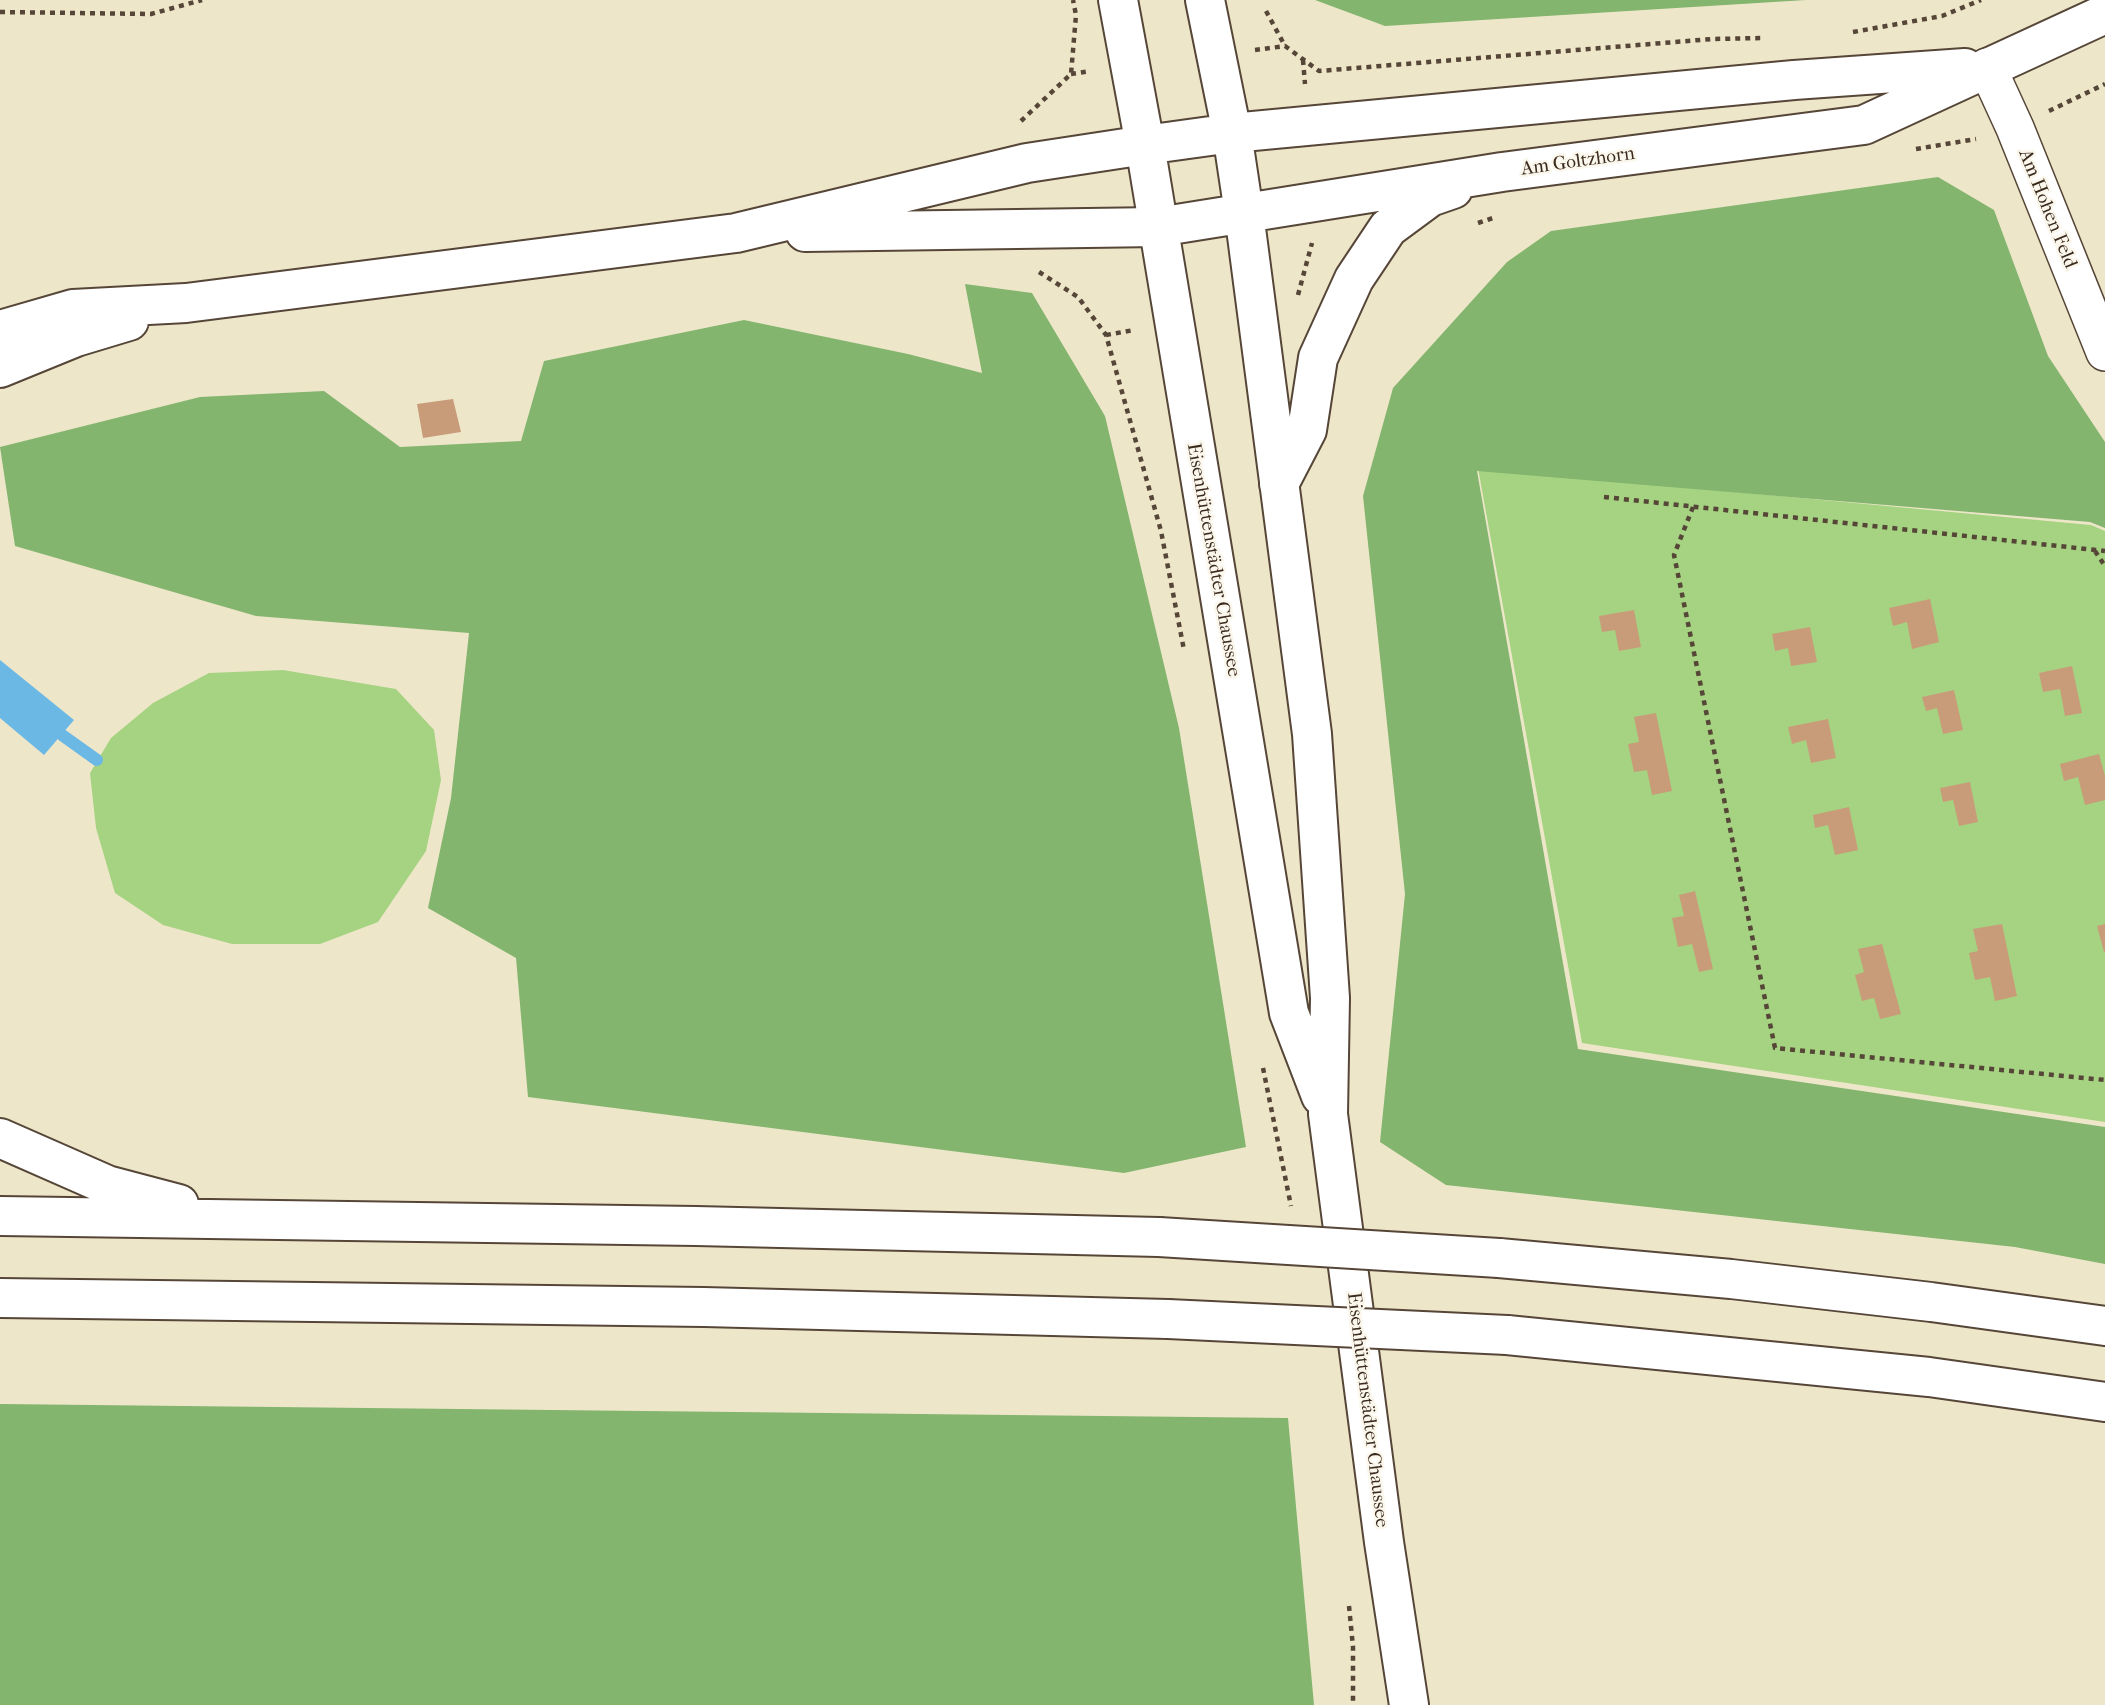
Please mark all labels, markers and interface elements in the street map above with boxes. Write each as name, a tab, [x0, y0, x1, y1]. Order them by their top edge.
street label: Am Goltzhorn	[1520, 143, 1636, 181]
street label: Am Hohen Feld	[2013, 146, 2081, 272]
street label: Eisenhüttenstädter Chaussee	[1181, 441, 1245, 679]
street label: Eisenhüttenstädter Chaussee	[1341, 1291, 1393, 1529]

